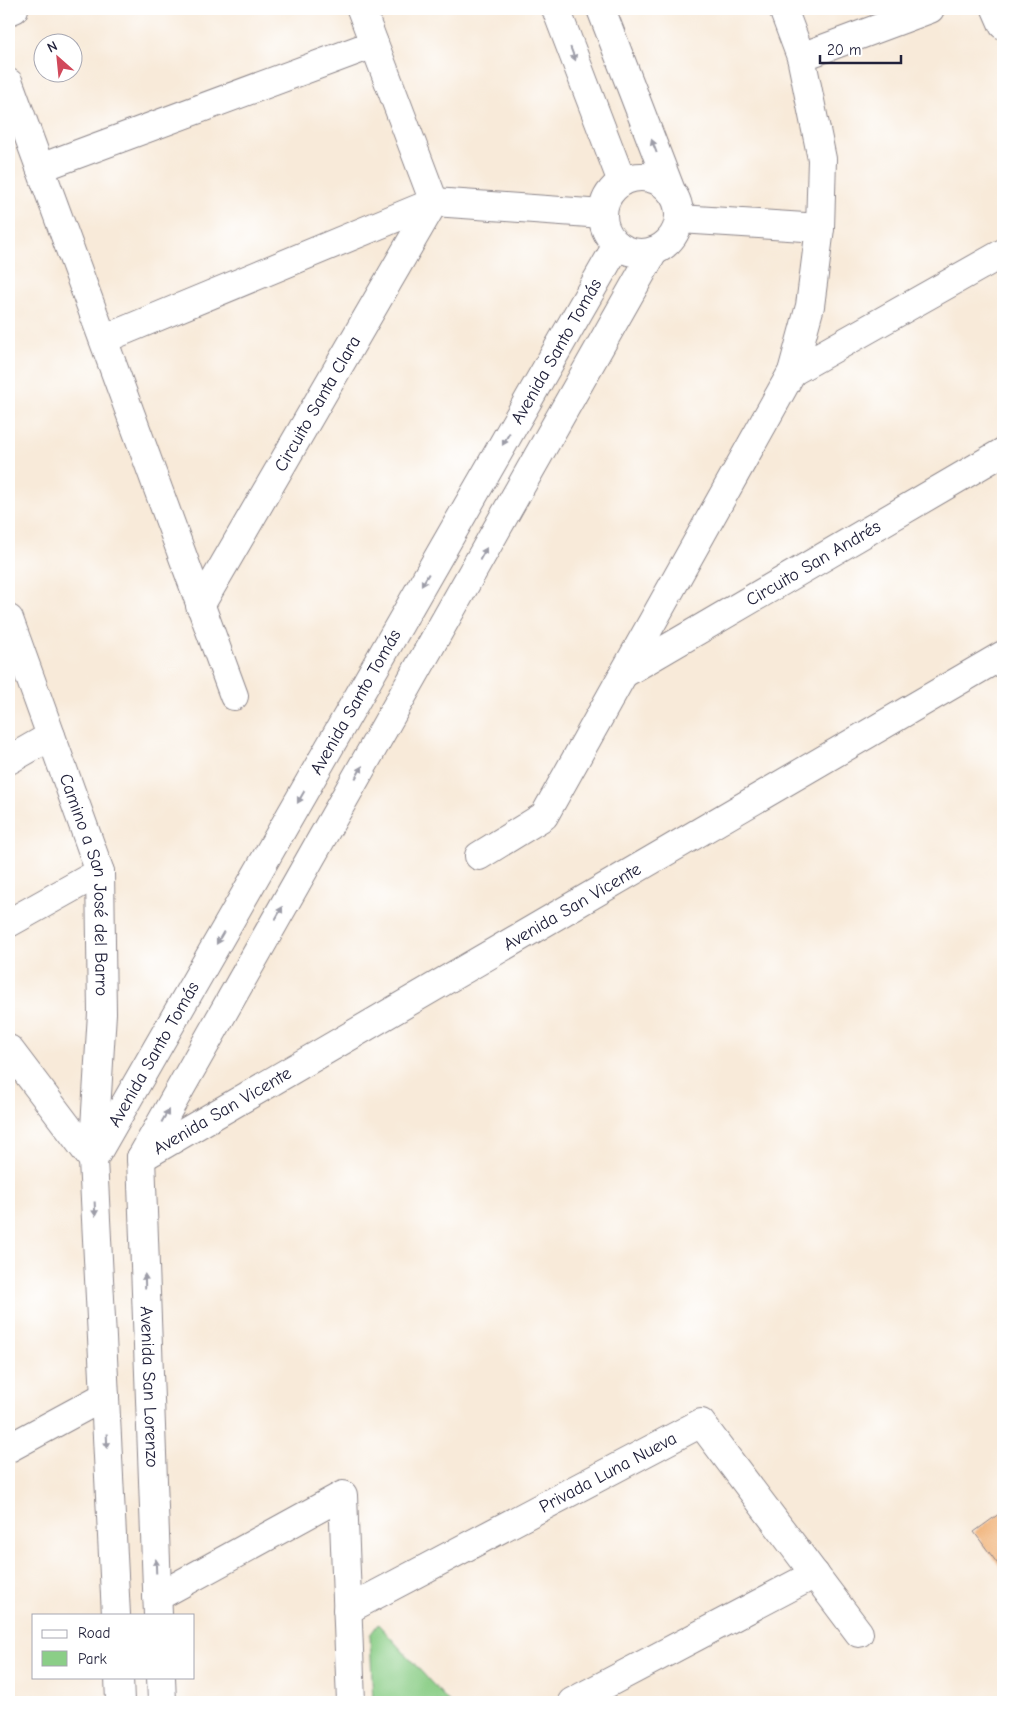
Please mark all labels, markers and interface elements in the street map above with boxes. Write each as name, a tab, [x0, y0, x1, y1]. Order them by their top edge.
north arrow	[32, 32, 82, 82]
scale bar	[820, 32, 901, 64]
text: N	[44, 37, 60, 57]
text: 20 m	[827, 41, 861, 59]
one-way arrow	[570, 47, 577, 62]
one-way arrow	[650, 138, 657, 153]
street label: Avenida Santo Tomás	[506, 275, 606, 428]
street label: Circuito Santa Clara	[270, 332, 365, 475]
one-way arrow	[501, 433, 510, 446]
street label: Circuito San Andrés	[742, 515, 884, 610]
one-way arrow	[478, 548, 487, 561]
one-way arrow	[420, 574, 429, 587]
street label: Avenida Santo Tomás	[306, 625, 405, 778]
one-way arrow	[355, 765, 364, 778]
street label: Camino a San José del Barro	[55, 771, 112, 996]
one-way arrow	[296, 791, 305, 804]
street label: Avenida San Vicente	[499, 858, 645, 955]
one-way arrow	[275, 907, 284, 920]
one-way arrow	[215, 932, 224, 945]
street label: Avenida Santo Tomás	[104, 978, 203, 1130]
street label: Avenida San Vicente	[150, 1062, 295, 1159]
one-way arrow	[161, 1108, 169, 1123]
one-way arrow	[92, 1201, 100, 1217]
one-way arrow	[141, 1273, 149, 1289]
street label: Avenida San Lorenzo	[136, 1306, 163, 1468]
street label: Privada Luna Nueva	[536, 1427, 680, 1517]
one-way arrow	[104, 1433, 112, 1449]
one-way arrow	[152, 1558, 160, 1574]
legend	[32, 1614, 195, 1678]
text: Road	[78, 1624, 110, 1642]
text: Park	[78, 1650, 107, 1668]

